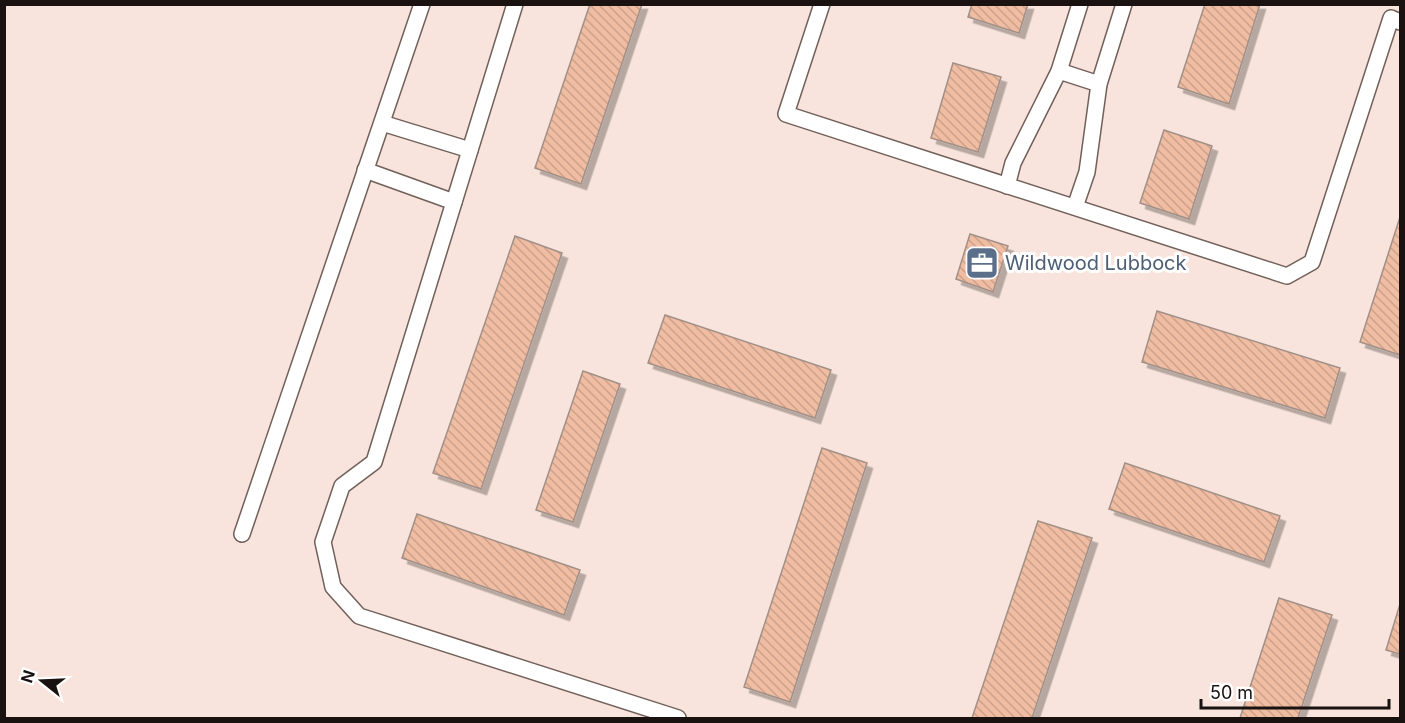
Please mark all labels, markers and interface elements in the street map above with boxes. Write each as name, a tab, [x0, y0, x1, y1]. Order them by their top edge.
office icon: Wildwood Lubbock	[964, 245, 1000, 281]
place label: Wildwood Lubbock	[1005, 251, 1187, 275]
north arrow	[12, 651, 72, 711]
text: N	[16, 667, 39, 685]
scale bar	[1201, 672, 1388, 710]
text: 50 m	[1210, 682, 1253, 703]

